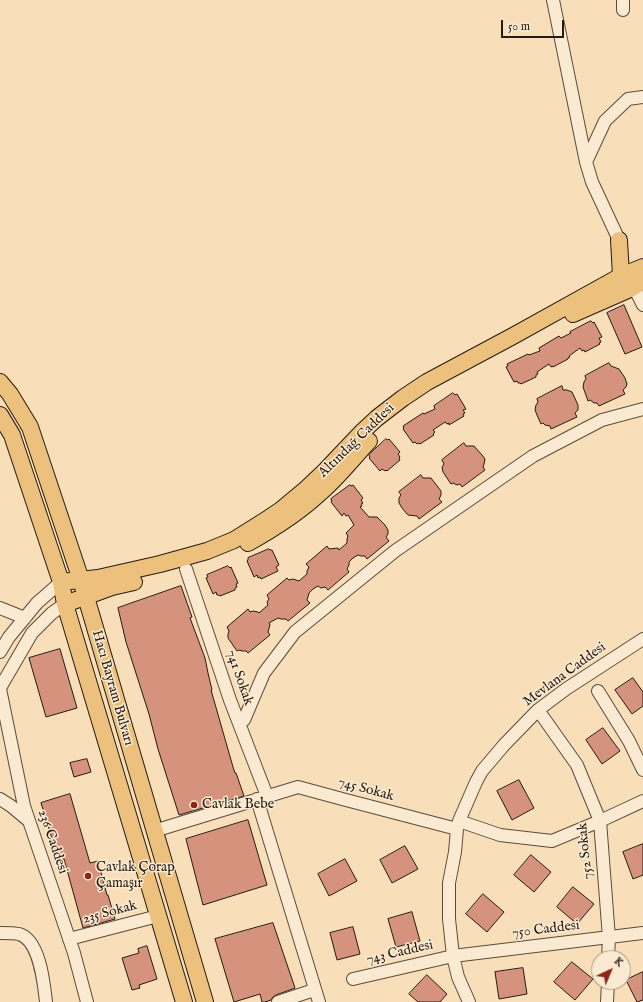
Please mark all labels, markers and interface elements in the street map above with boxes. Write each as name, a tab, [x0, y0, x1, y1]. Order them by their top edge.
scale bar	[503, 12, 566, 38]
text: 50 m	[508, 19, 530, 34]
street label: Altındağ Caddesi	[315, 400, 399, 482]
street label: Hacı Bayram Bulvarı	[87, 628, 137, 748]
street label: Mevlana Caddesi	[520, 639, 610, 711]
street label: 741 Sokak	[222, 648, 256, 708]
street label: 745 Sokak	[336, 774, 396, 806]
place label: Cavlak Bebe	[202, 797, 274, 813]
marker: Cavlak Bebe	[189, 800, 199, 810]
street label: 236 Caddesi	[33, 808, 71, 876]
street label: 752 Sokak	[575, 822, 597, 880]
place label: Cavlak Çorap Çamaşır	[96, 860, 175, 892]
marker: Cavlak Çorap Çamaşır	[83, 871, 93, 881]
street label: 235 Sokak	[81, 898, 139, 928]
street label: 750 Caddesi	[511, 918, 581, 942]
street label: 743 Caddesi	[365, 937, 435, 969]
north arrow	[591, 950, 631, 990]
text: K	[611, 954, 626, 970]

